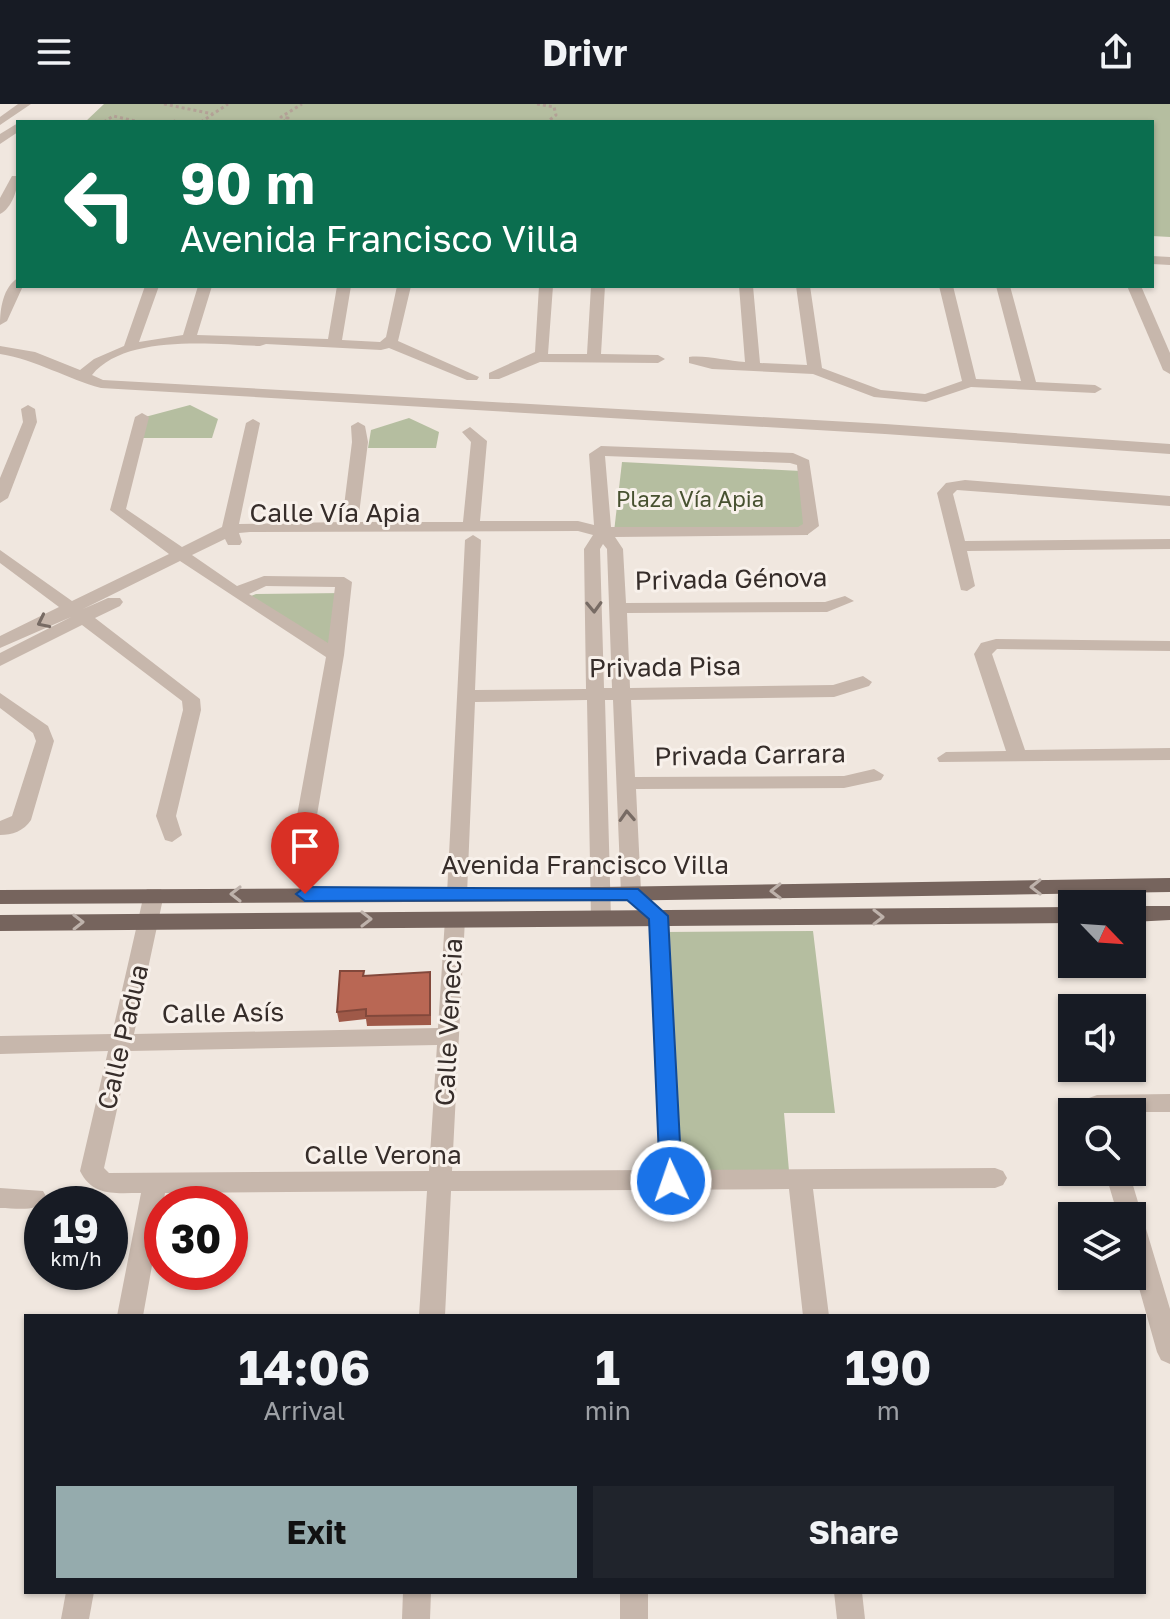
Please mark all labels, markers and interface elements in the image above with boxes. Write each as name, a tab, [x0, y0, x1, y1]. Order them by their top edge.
icon: menu	[32, 30, 76, 74]
icon: share	[1094, 30, 1138, 74]
text: Drivr	[542, 31, 628, 74]
text: 90 m	[180, 149, 315, 216]
icon: left	[48, 152, 152, 256]
text: Avenida Francisco Villa	[180, 217, 579, 260]
park label: Plaza Vía Apia	[616, 485, 764, 512]
street label: Calle Vía Apia	[250, 497, 420, 528]
street label: Privada Génova	[634, 561, 828, 596]
one-way arrow	[585, 601, 602, 614]
one-way arrow	[37, 612, 52, 628]
street label: Privada Pisa	[589, 650, 741, 683]
street label: Privada Carrara	[654, 737, 846, 772]
one-way arrow	[619, 809, 636, 822]
pin	[271, 812, 339, 894]
icon: arrive	[283, 824, 327, 868]
street label: Avenida Francisco Villa	[441, 849, 729, 880]
one-way arrow	[1029, 878, 1042, 896]
one-way arrow	[769, 882, 782, 900]
one-way arrow	[229, 885, 242, 903]
north arrow	[1058, 890, 1146, 978]
map controls	[1058, 890, 1146, 1290]
one-way arrow	[872, 908, 885, 926]
one-way arrow	[360, 910, 373, 928]
one-way arrow	[72, 913, 85, 930]
street label: Calle Venecia	[429, 937, 468, 1107]
street label: Calle Padua	[91, 961, 154, 1113]
button: sound	[1058, 994, 1146, 1082]
street label: Calle Asís	[162, 996, 284, 1029]
button: search	[1058, 1098, 1146, 1186]
street label: Calle Verona	[304, 1139, 462, 1170]
position arrow	[629, 1139, 713, 1223]
speed limit sign: 30	[144, 1186, 248, 1290]
button: layers	[1058, 1202, 1146, 1290]
text: 19	[53, 1204, 99, 1252]
text: km/h	[51, 1246, 101, 1270]
text: 14:06	[238, 1338, 370, 1396]
text: 1	[595, 1338, 620, 1396]
text: 190	[845, 1338, 932, 1396]
text: Arrival	[264, 1395, 345, 1426]
text: min	[585, 1395, 631, 1426]
text: m	[877, 1395, 900, 1426]
button: Exit	[56, 1486, 577, 1578]
button: Share	[593, 1486, 1114, 1578]

